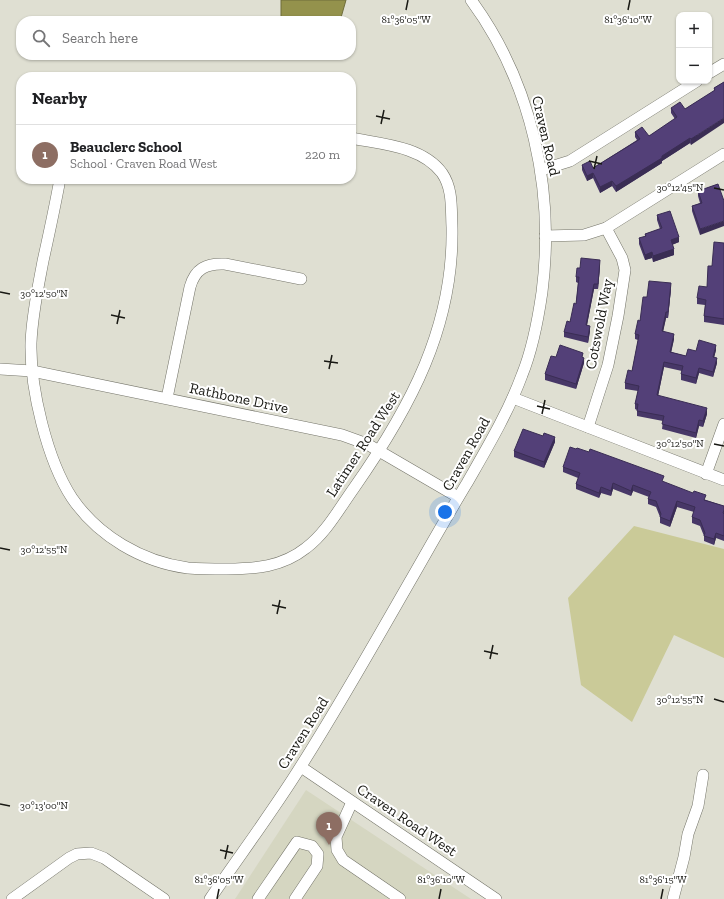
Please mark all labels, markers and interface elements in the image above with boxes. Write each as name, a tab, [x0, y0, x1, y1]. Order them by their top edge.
map controls	[676, 12, 712, 84]
button: +	[676, 12, 712, 48]
text: 81°36'05"W	[381, 14, 431, 26]
text: 81°36'10"W	[604, 14, 653, 26]
search box	[16, 16, 356, 60]
icon: search	[30, 27, 52, 49]
text: Search here	[62, 29, 138, 47]
button: −	[676, 48, 712, 84]
text: Nearby	[32, 88, 87, 108]
street label: Craven Road	[528, 94, 564, 179]
text: Beauclerc School	[70, 138, 182, 156]
text: 1	[42, 147, 48, 162]
text: 220 m	[305, 147, 340, 162]
text: School · Craven Road West	[70, 156, 217, 171]
text: 30°12'45"N	[657, 182, 704, 194]
street label: Cotswold Way	[581, 277, 617, 371]
text: 30°12'50"N	[20, 288, 68, 300]
street label: Rathbone Drive	[188, 379, 290, 417]
street label: Latimer Road West	[322, 387, 404, 500]
street label: Craven Road	[438, 413, 494, 494]
text: 30°12'50"N	[656, 438, 704, 450]
your location	[435, 502, 455, 522]
text: 30°12'55"N	[21, 544, 68, 556]
street label: Craven Road	[274, 693, 333, 772]
text: 30°12'55"N	[657, 694, 704, 706]
street label: Craven Road West	[353, 780, 461, 860]
text: 30°13'00"N	[20, 800, 69, 812]
pin: 1	[316, 812, 342, 845]
text: 81°36'05"W	[194, 874, 244, 886]
text: 81°36'10"W	[417, 874, 466, 886]
text: 81°36'15"W	[639, 874, 687, 886]

